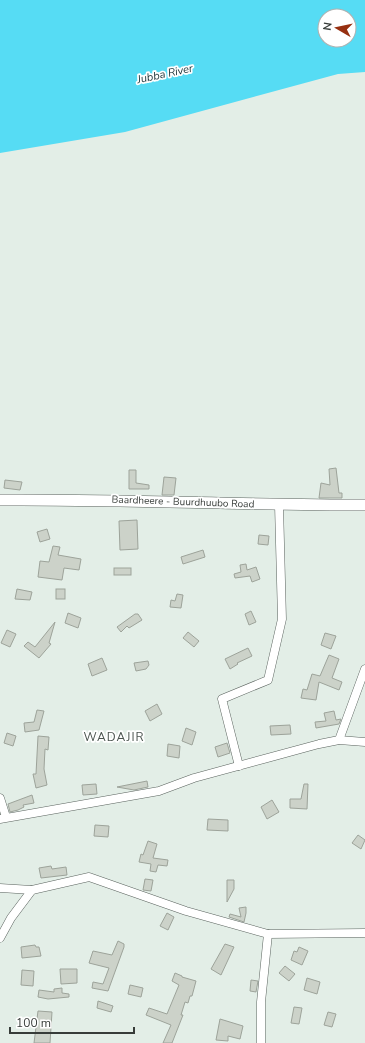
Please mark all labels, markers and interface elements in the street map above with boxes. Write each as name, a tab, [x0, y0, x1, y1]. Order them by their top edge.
north arrow	[317, 8, 357, 48]
text: N	[320, 21, 336, 32]
water label: Jubba River	[135, 61, 195, 87]
street label: Baardheere - Buurdhuubo Road	[111, 493, 255, 511]
district label: WADAJIR	[83, 729, 145, 745]
scale bar	[10, 1009, 134, 1035]
text: 100 m	[16, 1015, 51, 1031]

